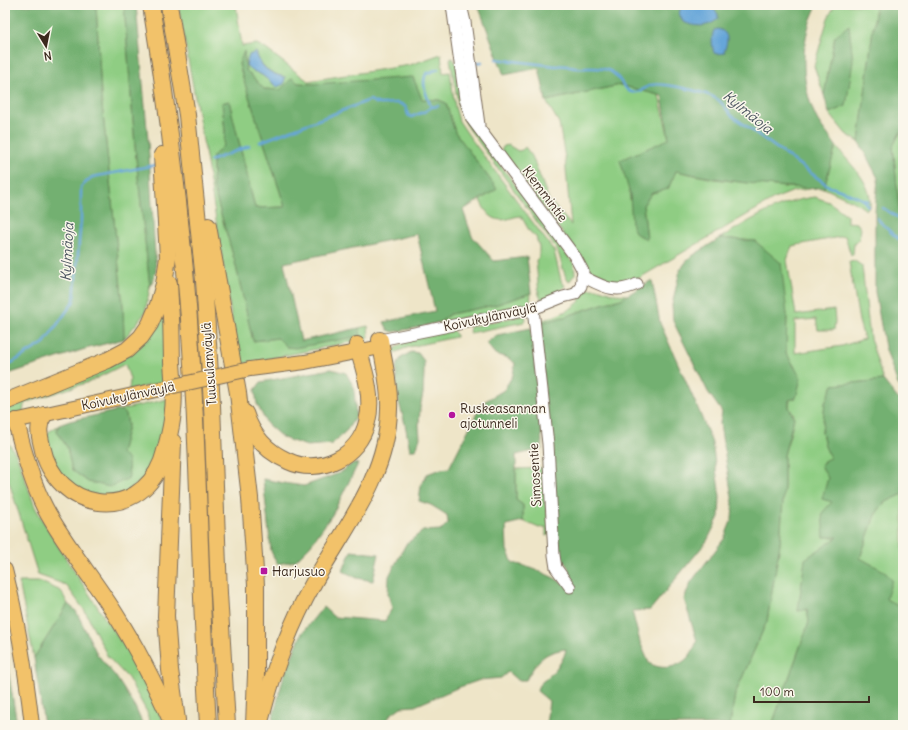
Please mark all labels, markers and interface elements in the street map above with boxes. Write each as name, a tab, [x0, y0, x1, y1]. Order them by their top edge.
north arrow	[26, 26, 66, 66]
text: N	[43, 48, 53, 63]
water label: Kylmäoja	[719, 87, 777, 138]
street label: Klemmintie	[519, 163, 571, 225]
water label: Kylmäoja	[56, 221, 78, 282]
street label: Koivukylänväylä	[442, 299, 538, 335]
street label: Tuusulanväylä	[198, 322, 220, 406]
street label: Koivukylänväylä	[80, 378, 176, 414]
place label: Ruskeasannan ajotunneli	[460, 400, 546, 432]
marker: Ruskeasannan ajotunneli	[447, 410, 457, 420]
street label: Simosentie	[525, 443, 545, 507]
place label: Harjusuo	[272, 563, 325, 580]
marker: Harjusuo	[259, 566, 269, 576]
scale bar	[754, 678, 869, 704]
text: 100 m	[760, 684, 794, 699]

